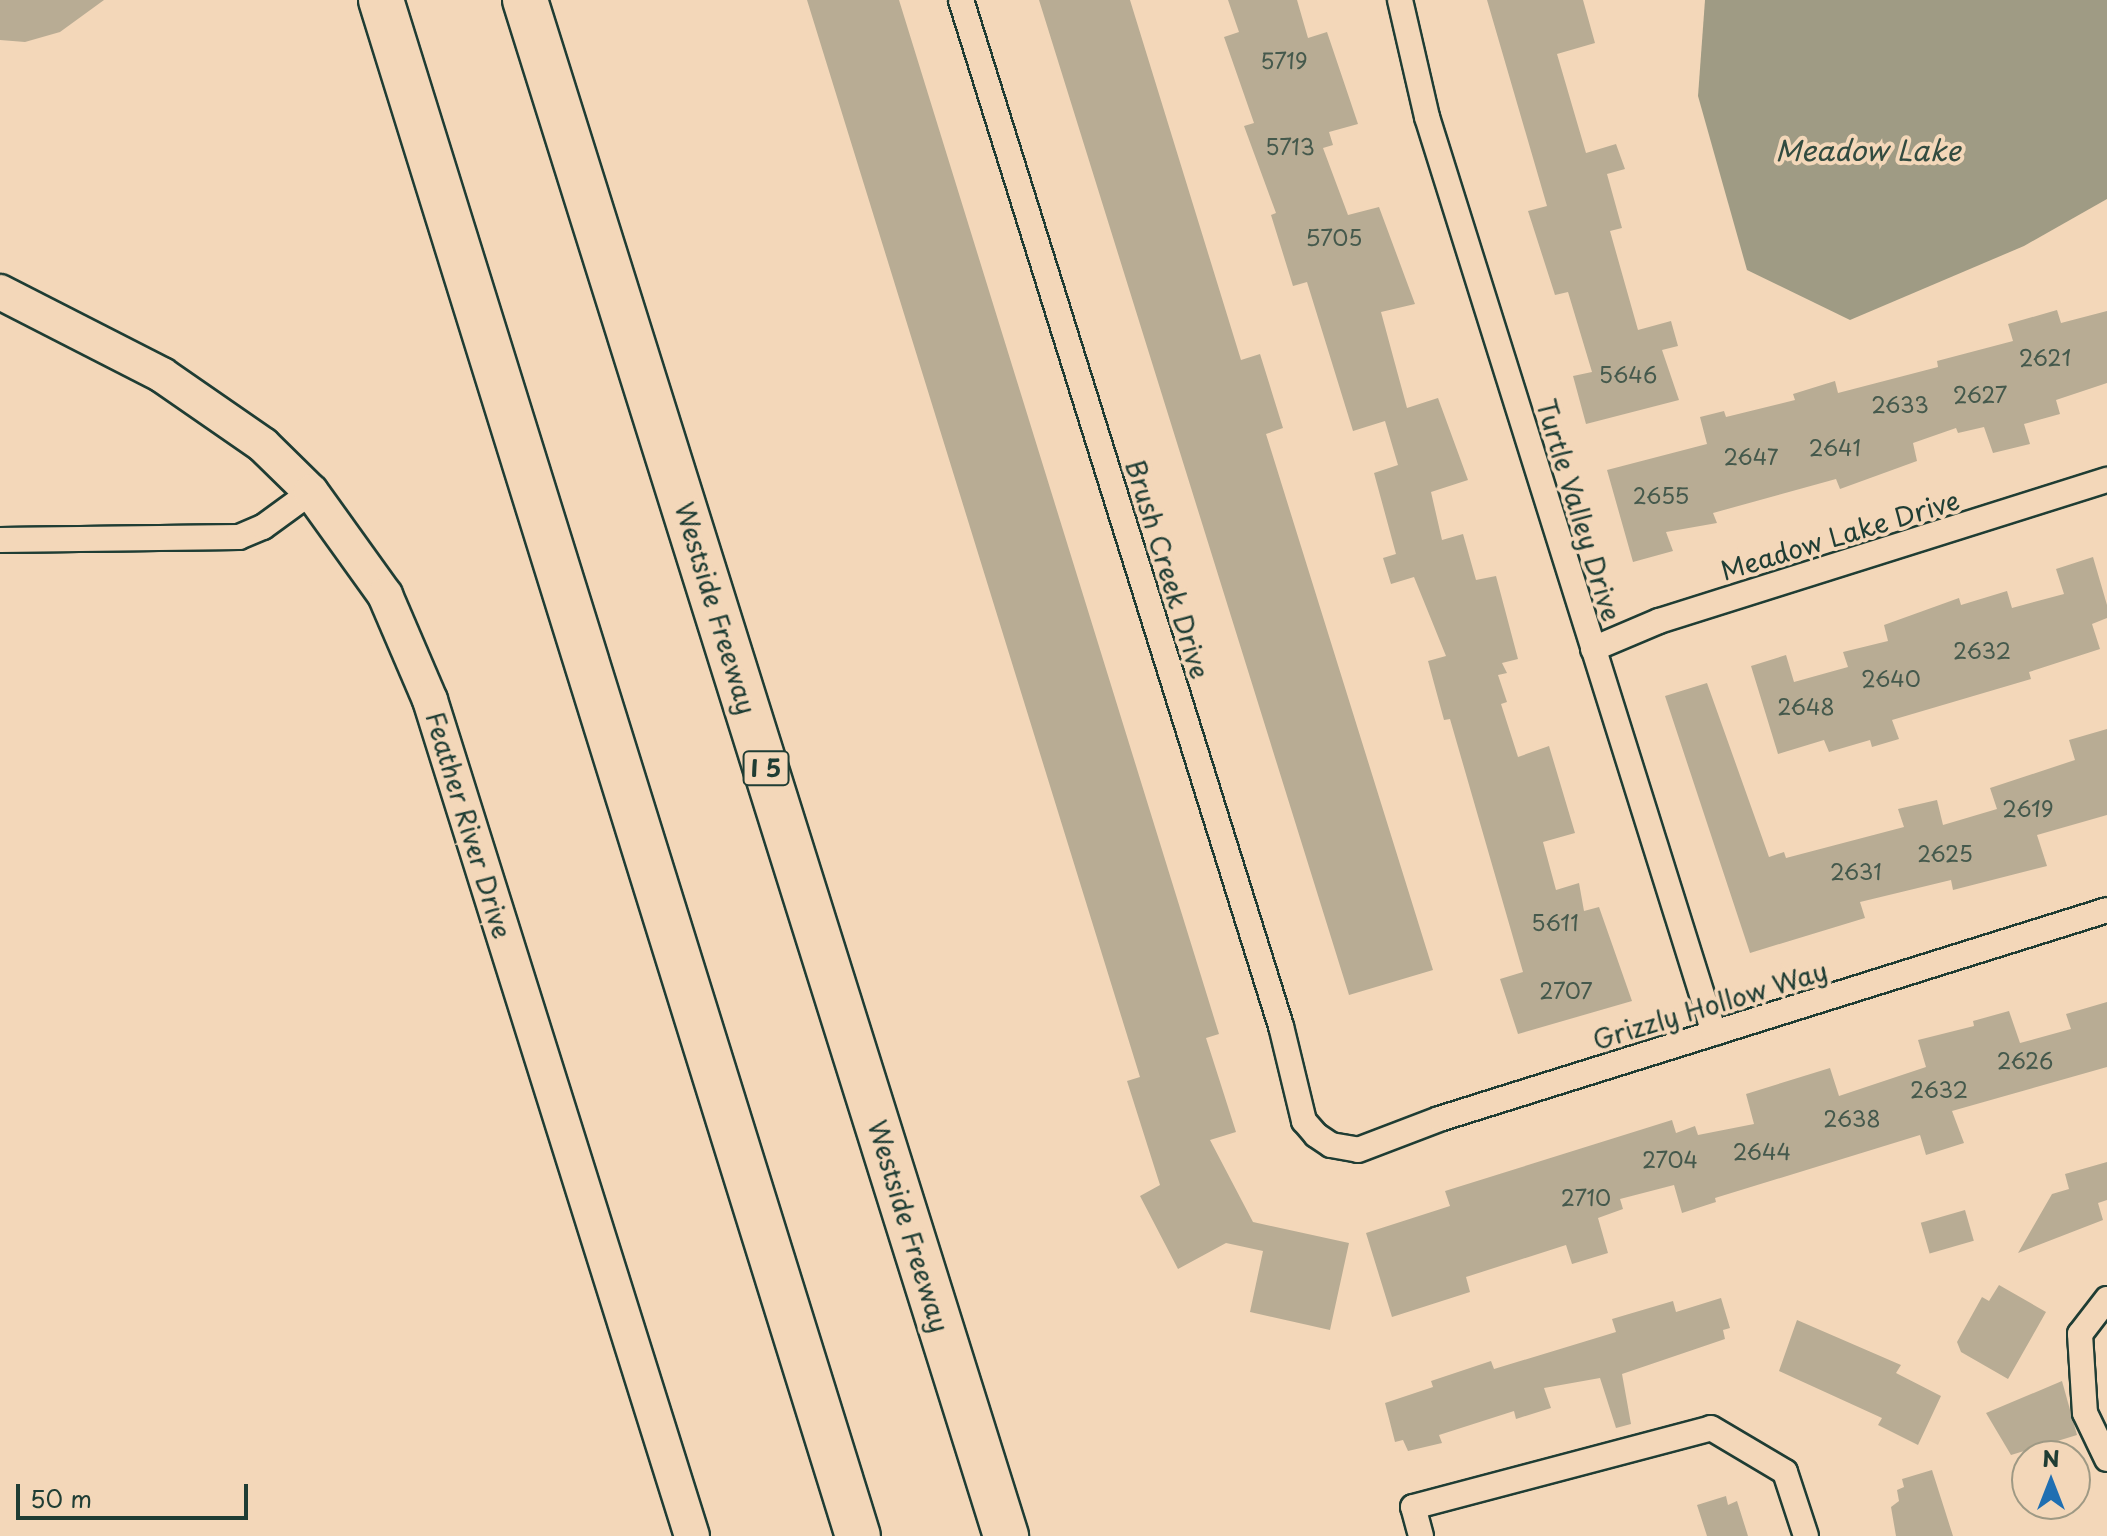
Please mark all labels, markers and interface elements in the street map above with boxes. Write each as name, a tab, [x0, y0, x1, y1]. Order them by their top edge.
house number: 5719	[1260, 47, 1308, 73]
house number: 5713	[1265, 133, 1315, 159]
water label: Meadow Lake	[1775, 133, 1961, 167]
house number: 5705	[1306, 224, 1362, 250]
house number: 2621	[2019, 344, 2071, 370]
house number: 5646	[1599, 361, 1657, 387]
house number: 2627	[1953, 381, 2007, 407]
house number: 2633	[1871, 391, 1929, 417]
street label: Turtle Valley Drive	[1530, 394, 1628, 626]
house number: 2641	[1809, 434, 1861, 460]
house number: 2647	[1723, 443, 1779, 469]
street label: Brush Creek Drive	[1119, 454, 1217, 684]
house number: 2655	[1633, 482, 1689, 508]
street label: Meadow Lake Drive	[1717, 484, 1963, 586]
street label: Westside Freeway	[669, 497, 763, 719]
house number: 2632	[1953, 637, 2011, 663]
house number: 2640	[1861, 665, 1921, 691]
house number: 2648	[1777, 693, 1835, 719]
street label: Feather River Drive	[419, 705, 519, 945]
road number: I 5	[742, 748, 790, 788]
house number: 2619	[2002, 795, 2054, 821]
house number: 2625	[1917, 840, 1973, 866]
house number: 2631	[1830, 858, 1882, 884]
house number: 5611	[1531, 909, 1579, 935]
street label: Grizzly Hollow Way	[1589, 954, 1831, 1056]
house number: 2707	[1539, 977, 1593, 1003]
house number: 2626	[1997, 1047, 2053, 1073]
house number: 2632	[1910, 1076, 1968, 1102]
house number: 2638	[1823, 1105, 1881, 1131]
street label: Westside Freeway	[862, 1115, 956, 1337]
house number: 2644	[1733, 1138, 1791, 1164]
house number: 2704	[1642, 1146, 1698, 1172]
house number: 2710	[1561, 1184, 1611, 1210]
north arrow	[2011, 1440, 2091, 1520]
text: N	[2042, 1441, 2060, 1474]
scale bar	[20, 1468, 252, 1518]
text: 50 m	[30, 1480, 92, 1516]

